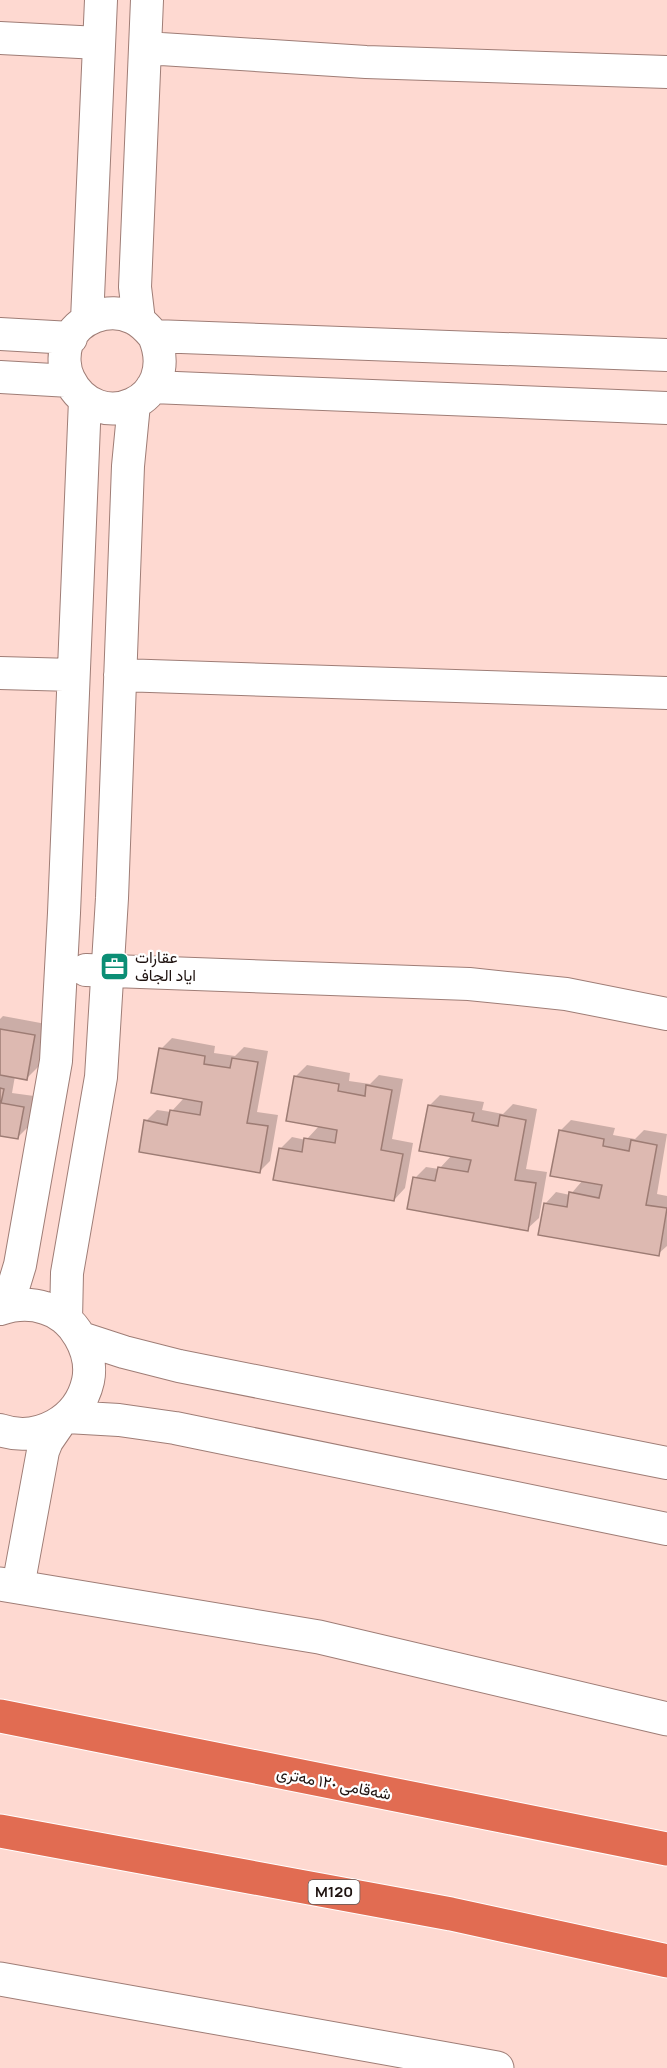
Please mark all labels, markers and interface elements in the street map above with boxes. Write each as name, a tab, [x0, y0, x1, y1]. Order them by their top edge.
place label: عقارات اياد الجاف	[135, 946, 196, 986]
office icon: عقارات اياد الجاف	[98, 950, 130, 982]
street label: شەقامی ١٢٠ مەتری	[275, 1761, 393, 1805]
road number: M120	[308, 1880, 360, 1904]

